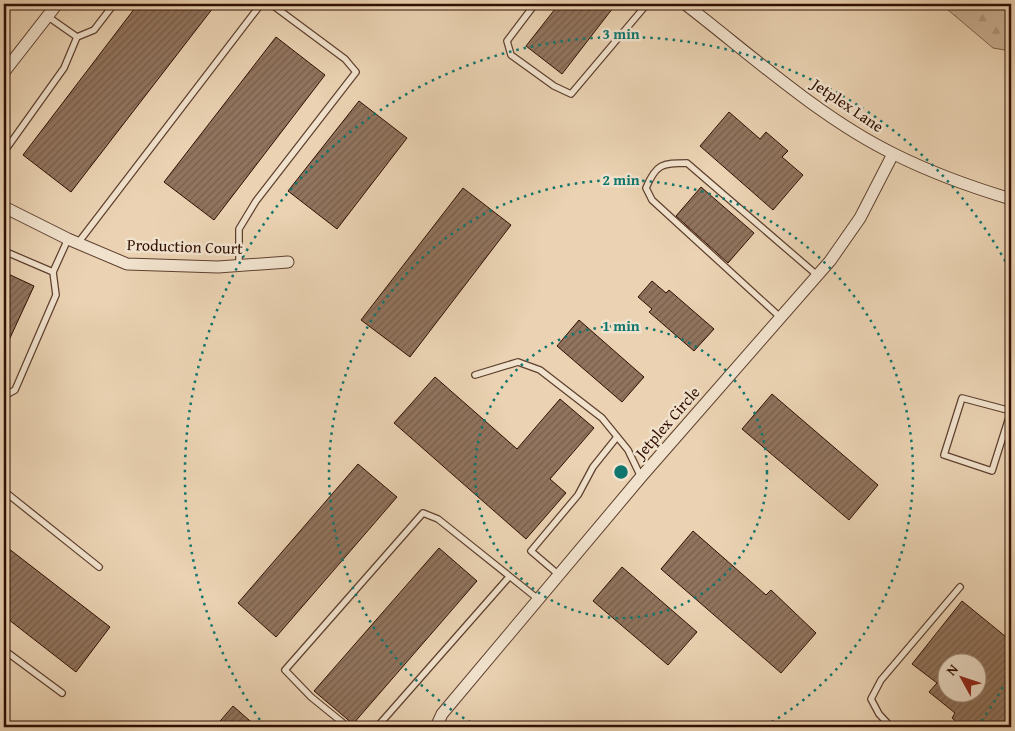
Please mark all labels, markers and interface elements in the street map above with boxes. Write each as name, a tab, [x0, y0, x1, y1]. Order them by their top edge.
text: 3 min	[602, 23, 640, 44]
street label: Jetplex Lane	[806, 71, 889, 138]
text: 2 min	[602, 169, 640, 190]
street label: Production Court	[127, 232, 244, 260]
text: 1 min	[602, 315, 640, 336]
street label: Jetplex Circle	[628, 381, 705, 465]
centre of rings	[612, 463, 630, 481]
north arrow	[938, 654, 988, 704]
text: N	[941, 659, 963, 680]

